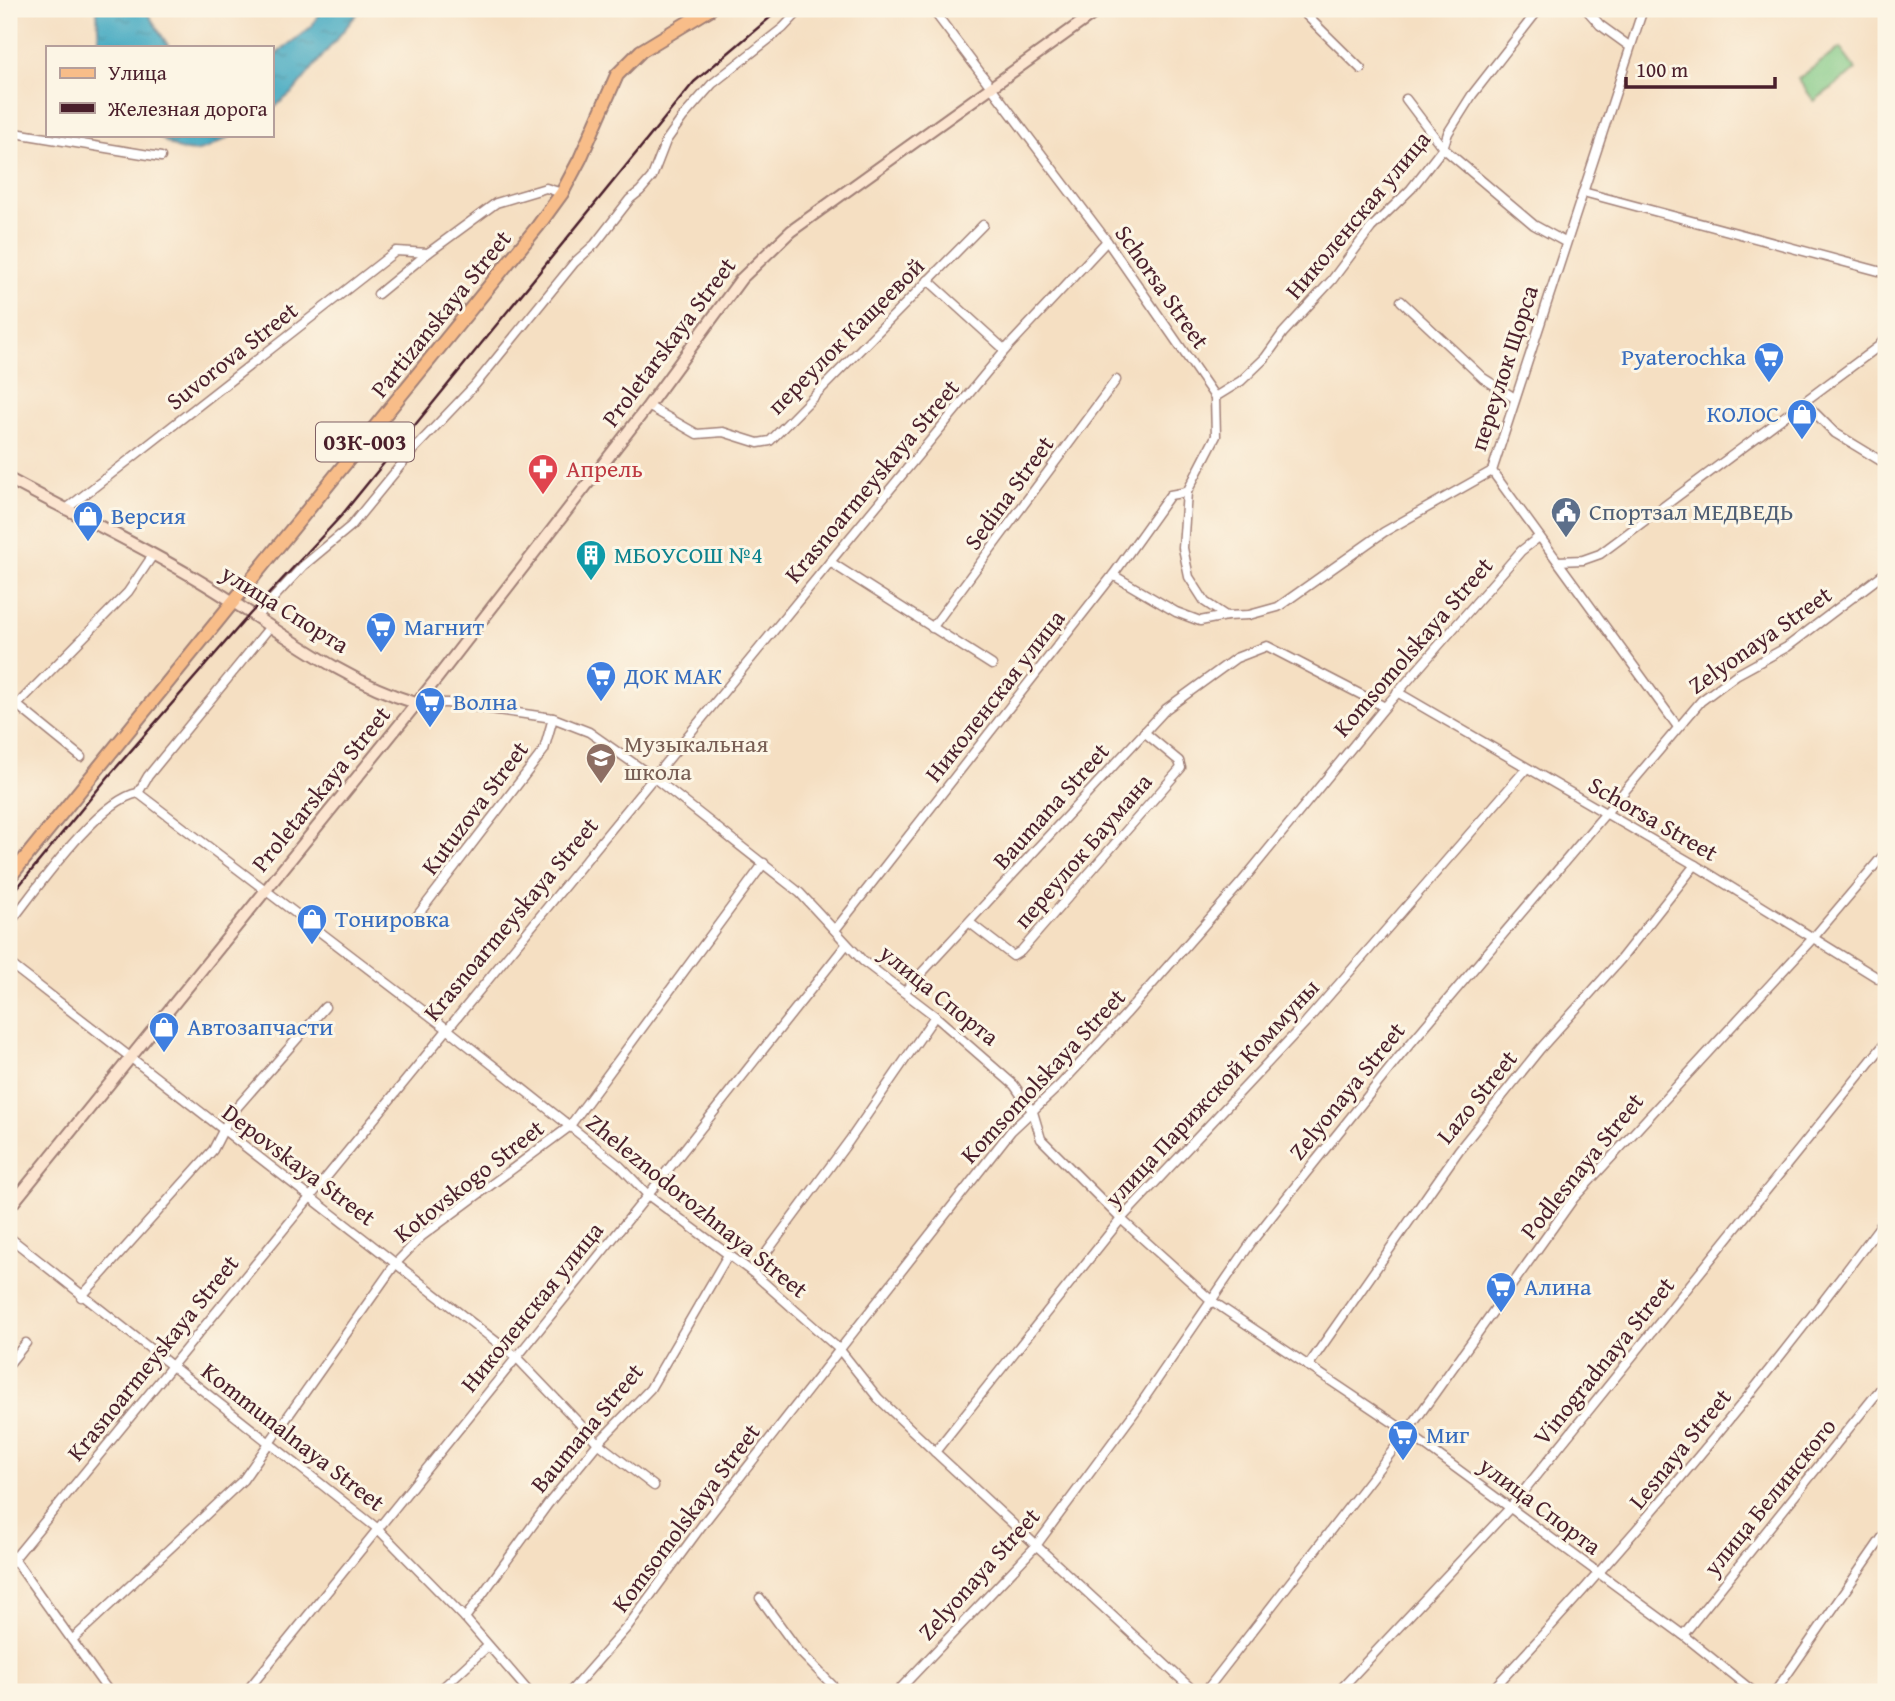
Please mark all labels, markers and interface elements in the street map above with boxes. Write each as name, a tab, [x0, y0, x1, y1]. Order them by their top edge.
legend	[46, 46, 273, 136]
scale bar	[1626, 46, 1774, 90]
text: 100 m	[1636, 54, 1688, 85]
text: Улица	[108, 57, 167, 88]
text: Железная дорога	[107, 93, 268, 124]
street label: Николенская улица	[1277, 122, 1439, 306]
street label: Schorsa Street	[1107, 217, 1218, 356]
street label: Partizanskaya Street	[362, 222, 520, 405]
street label: Proletarskaya Street	[593, 249, 744, 434]
street label: переулок Кащеевой	[759, 249, 932, 422]
street label: переулок Щорса	[1460, 280, 1547, 455]
street label: Suvorova Street	[158, 293, 305, 418]
place label: Pyaterochka	[1621, 339, 1747, 374]
supermarket icon: Pyaterochka	[1752, 340, 1786, 384]
street label: Krasnoarmeyskaya Street	[776, 371, 968, 590]
place label: КОЛОС	[1707, 396, 1779, 431]
shop icon: КОЛОС	[1785, 397, 1819, 441]
road number: 03К-003	[316, 422, 414, 462]
street label: Sedina Street	[955, 428, 1062, 557]
place label: Апрель	[566, 451, 643, 486]
pharmacy icon: Апрель	[526, 452, 560, 496]
place label: Спортзал МЕДВЕДЬ	[1589, 494, 1793, 529]
public building icon: Спортзал МЕДВЕДЬ	[1549, 495, 1583, 539]
place label: Версия	[111, 498, 186, 533]
shop icon: Версия	[71, 499, 105, 543]
place label: МБОУСОШ №4	[614, 537, 763, 572]
building icon: МБОУСОШ №4	[574, 538, 608, 582]
street label: Komsomolskaya Street	[1324, 549, 1501, 744]
street label: улица Спорта	[214, 555, 356, 662]
street label: Zelyonaya Street	[1681, 577, 1839, 702]
street label: Николенская улица	[916, 602, 1073, 789]
place label: Магнит	[404, 609, 485, 644]
supermarket icon: Магнит	[364, 610, 398, 654]
place label: ДОК МАК	[623, 658, 722, 693]
supermarket icon: ДОК МАК	[584, 659, 618, 703]
place label: Волна	[453, 684, 518, 719]
supermarket icon: Волна	[413, 685, 447, 729]
street label: Proletarskaya Street	[243, 698, 399, 879]
place label: Музыкальная школа	[624, 726, 768, 789]
street label: Kutuzova Street	[413, 733, 537, 882]
street label: Baumana Street	[984, 734, 1117, 877]
school or university icon: Музыкальная школа	[584, 741, 618, 785]
street label: переулок Баумана	[1005, 765, 1160, 936]
street label: Schorsa Street	[1582, 767, 1725, 870]
street label: Krasnoarmeyskaya Street	[415, 809, 607, 1028]
place label: Тонировка	[335, 901, 450, 936]
shop icon: Тонировка	[295, 902, 329, 946]
street label: улица Спорта	[871, 935, 1007, 1054]
street label: улица Парижской Коммуны	[1096, 971, 1327, 1215]
street label: Komsomolskaya Street	[952, 980, 1134, 1171]
place label: Автозапчасти	[187, 1009, 333, 1044]
shop icon: Автозапчасти	[147, 1010, 181, 1054]
street label: Zelyonaya Street	[1280, 1014, 1413, 1167]
street label: Lazo Street	[1428, 1042, 1526, 1151]
street label: Podlesnaya Street	[1512, 1085, 1652, 1246]
street label: Depovskaya Street	[215, 1095, 384, 1234]
street label: Zheleznodorozhnaya Street	[579, 1105, 816, 1306]
street label: Kotovskogo Street	[386, 1110, 552, 1251]
street label: Николенская улица	[452, 1214, 612, 1399]
street label: Krasnoarmeyskaya Street	[58, 1247, 247, 1468]
place label: Алина	[1524, 1269, 1592, 1304]
street label: Vinogradnaya Street	[1525, 1269, 1683, 1452]
supermarket icon: Алина	[1484, 1270, 1518, 1314]
street label: Kommunalnaya Street	[194, 1354, 393, 1520]
street label: Baumana Street	[522, 1355, 652, 1500]
street label: Lesnaya Street	[1620, 1380, 1740, 1517]
street label: улица Белинского	[1694, 1410, 1844, 1584]
street label: Komsomolskaya Street	[603, 1416, 769, 1619]
place label: Миг	[1426, 1417, 1469, 1452]
supermarket icon: Миг	[1386, 1418, 1420, 1462]
street label: улица Спорта	[1471, 1447, 1609, 1564]
street label: Zelyonaya Street	[909, 1499, 1048, 1648]

